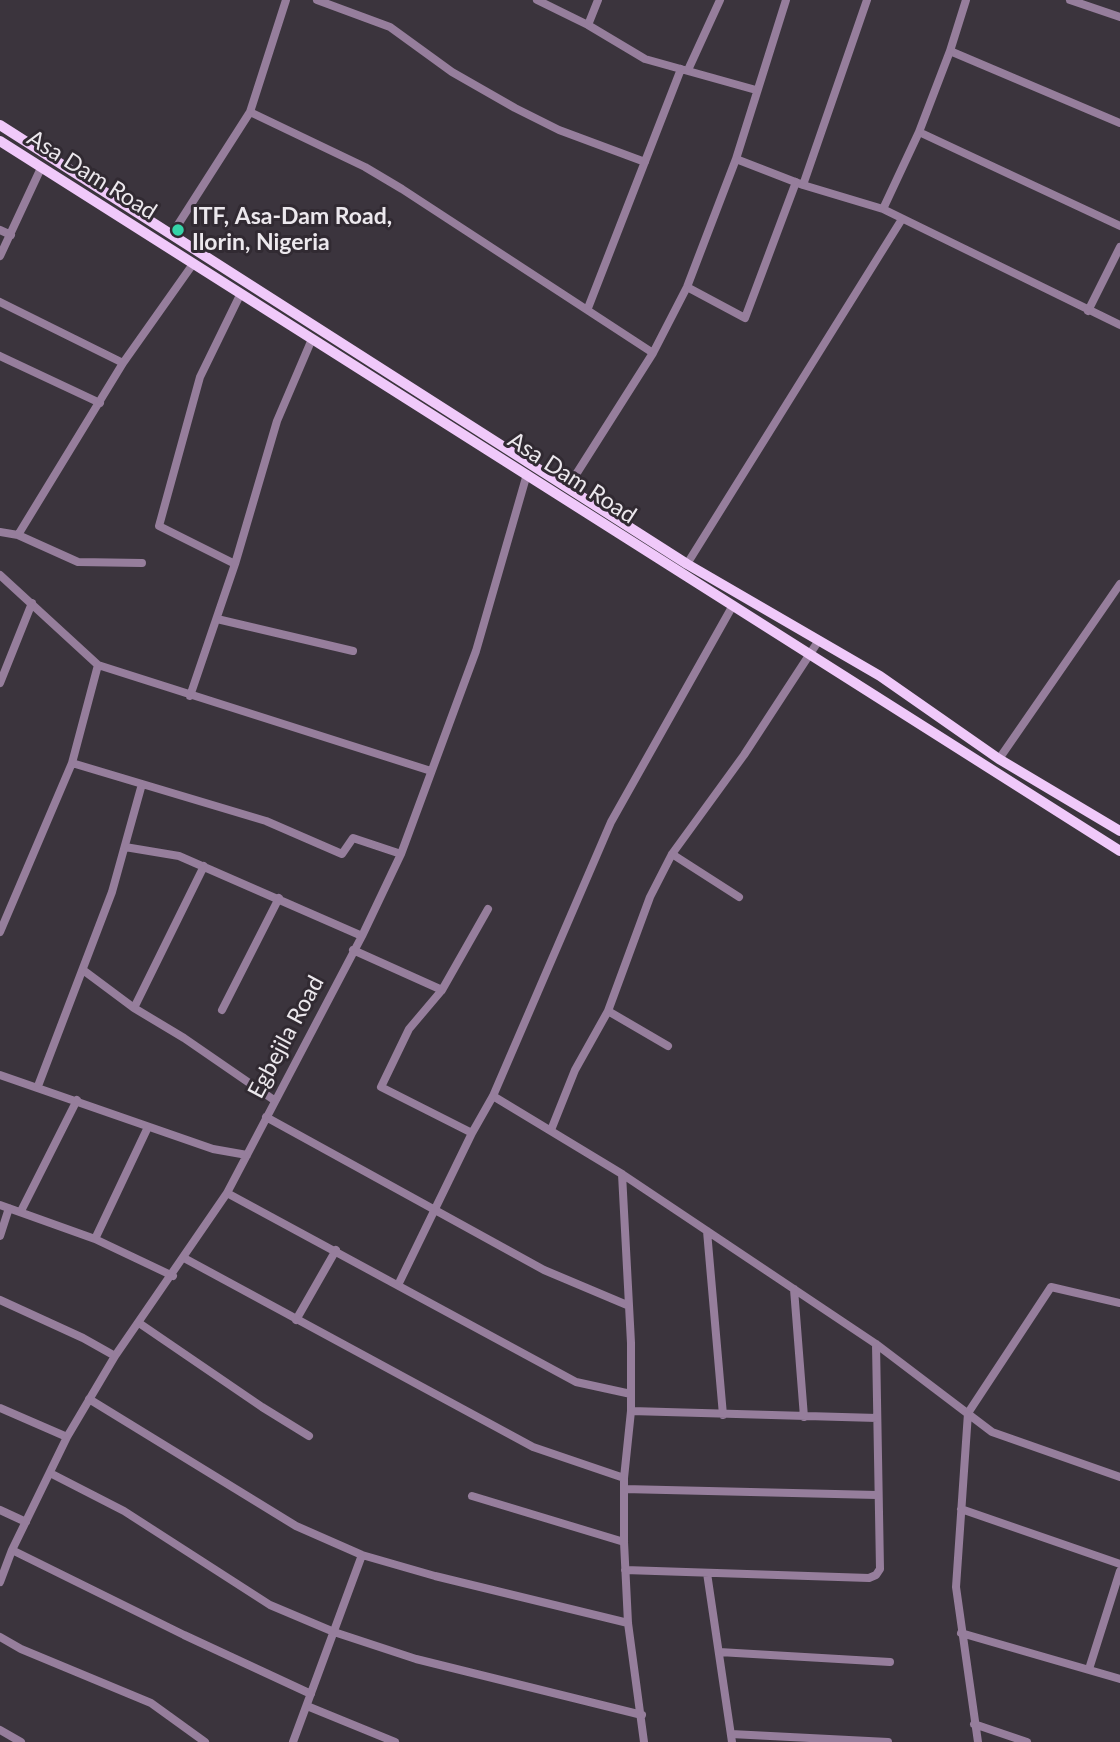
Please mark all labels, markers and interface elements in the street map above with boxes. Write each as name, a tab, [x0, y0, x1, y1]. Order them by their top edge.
street label: Asa Dam Road	[22, 124, 162, 226]
place label: ITF, Asa-Dam Road, Ilorin, Nigeria	[192, 203, 392, 257]
marker: ITF, Asa-Dam Road, Ilorin, Nigeria	[170, 222, 186, 238]
street label: Asa Dam Road	[503, 426, 641, 530]
street label: Egbejila Road	[242, 971, 330, 1103]

